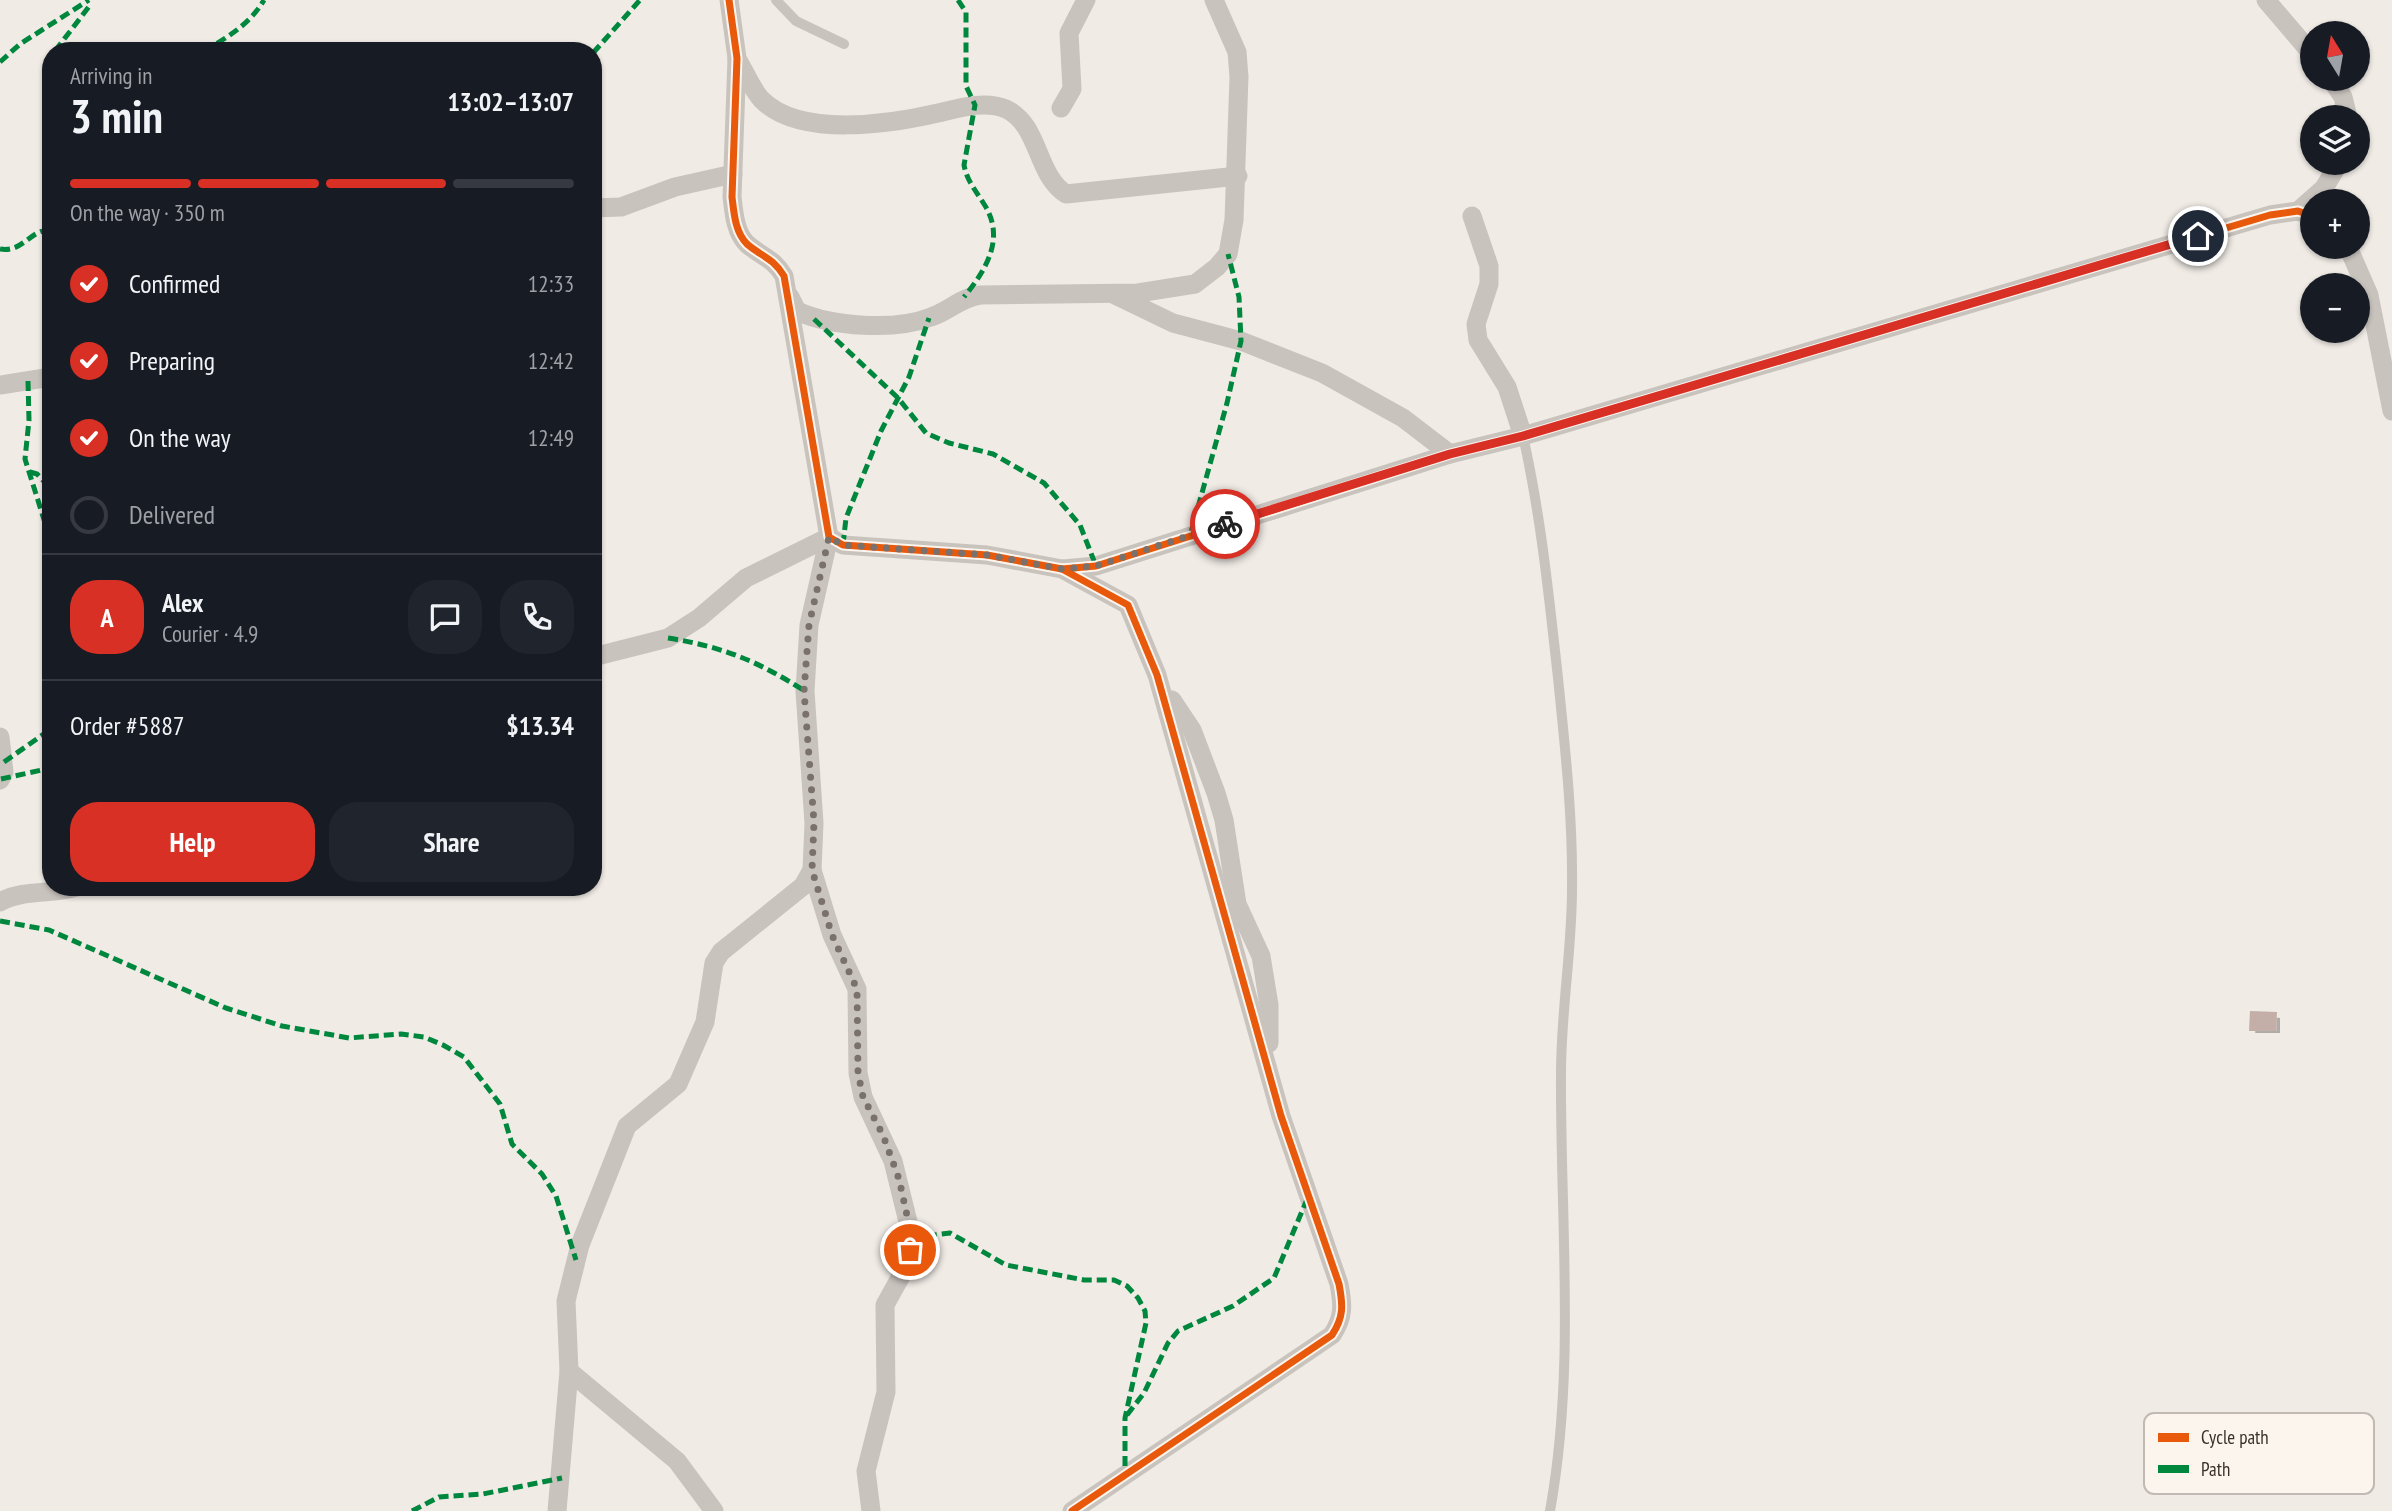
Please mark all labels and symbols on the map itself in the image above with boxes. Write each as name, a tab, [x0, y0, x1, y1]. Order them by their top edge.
north arrow	[2300, 21, 2370, 91]
pin	[2168, 206, 2228, 266]
courier	[1190, 489, 1260, 559]
pin	[880, 1220, 940, 1280]
legend	[2144, 1413, 2374, 1494]
text: Cycle path	[2201, 1425, 2269, 1449]
text: Path	[2201, 1457, 2230, 1481]

